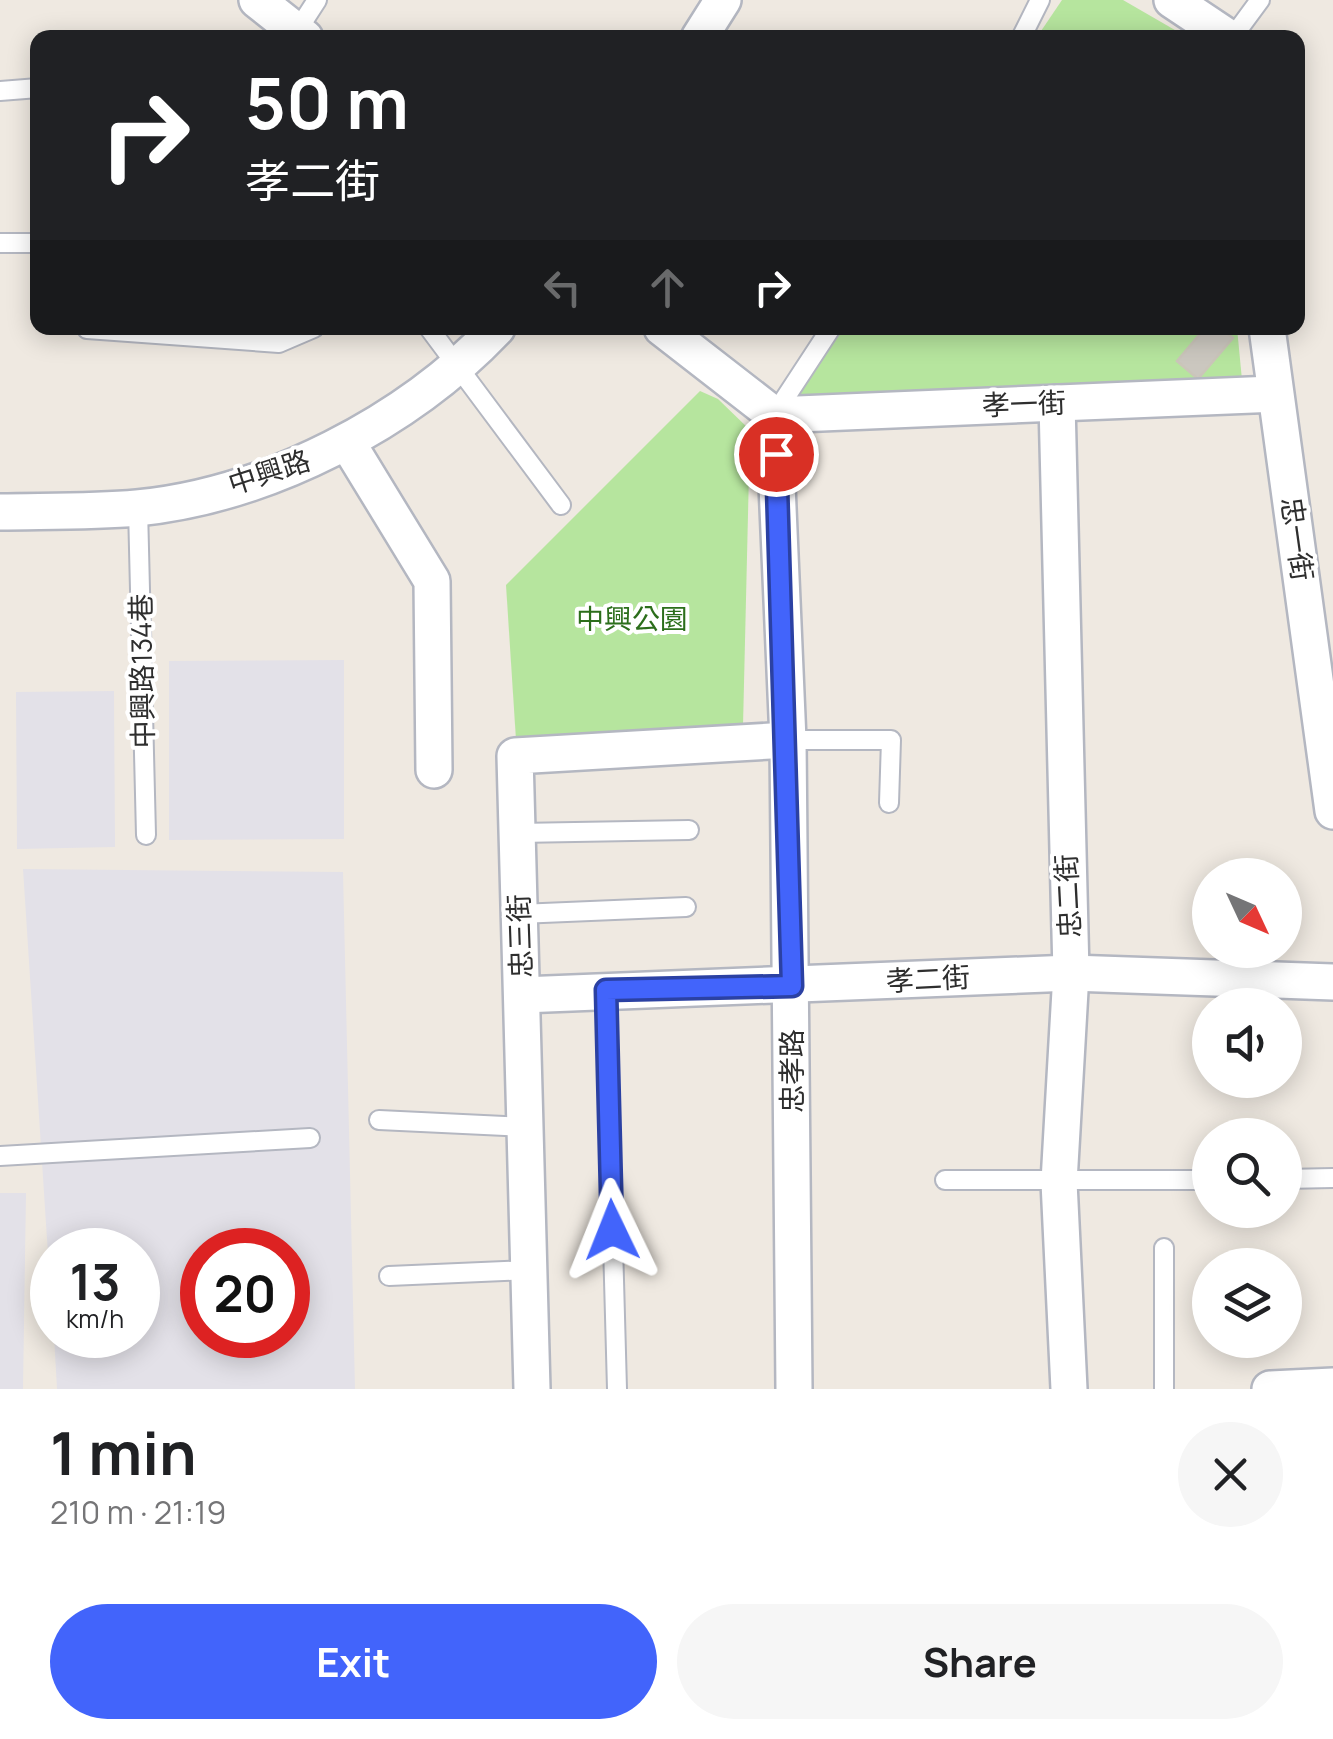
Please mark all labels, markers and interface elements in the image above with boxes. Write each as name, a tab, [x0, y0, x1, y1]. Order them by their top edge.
text: 50 m	[245, 54, 409, 150]
icon: right	[80, 70, 210, 200]
text: 孝二街	[245, 149, 380, 211]
icon: left	[535, 260, 590, 315]
icon: ahead	[640, 260, 695, 315]
icon: right	[745, 260, 800, 315]
street label: 孝一街	[981, 383, 1067, 423]
pin	[734, 412, 819, 497]
icon: arrive	[749, 427, 804, 482]
street label: 中興路	[223, 440, 315, 502]
street label: 忠一街	[1273, 495, 1323, 583]
street label: 中興路134巷	[121, 593, 161, 749]
park label: 中興公園	[576, 599, 688, 637]
street label: 忠二街	[1046, 853, 1088, 939]
north arrow	[1192, 858, 1302, 968]
map controls	[1192, 858, 1302, 1358]
street label: 忠三街	[499, 893, 539, 979]
street label: 孝二街	[885, 957, 971, 999]
button: sound	[1192, 988, 1302, 1098]
street label: 忠孝路	[772, 1029, 810, 1113]
button: search	[1192, 1118, 1302, 1228]
position arrow	[560, 1178, 664, 1282]
speed limit sign: 20	[180, 1228, 310, 1358]
text: 13	[70, 1247, 120, 1315]
button: layers	[1192, 1248, 1302, 1358]
text: km/h	[66, 1301, 124, 1336]
text: 1 min	[50, 1411, 197, 1493]
button: close	[1178, 1422, 1283, 1527]
text: 210 m · 21:19	[50, 1490, 226, 1534]
button: Exit	[50, 1604, 657, 1719]
button: Share	[677, 1604, 1283, 1719]

